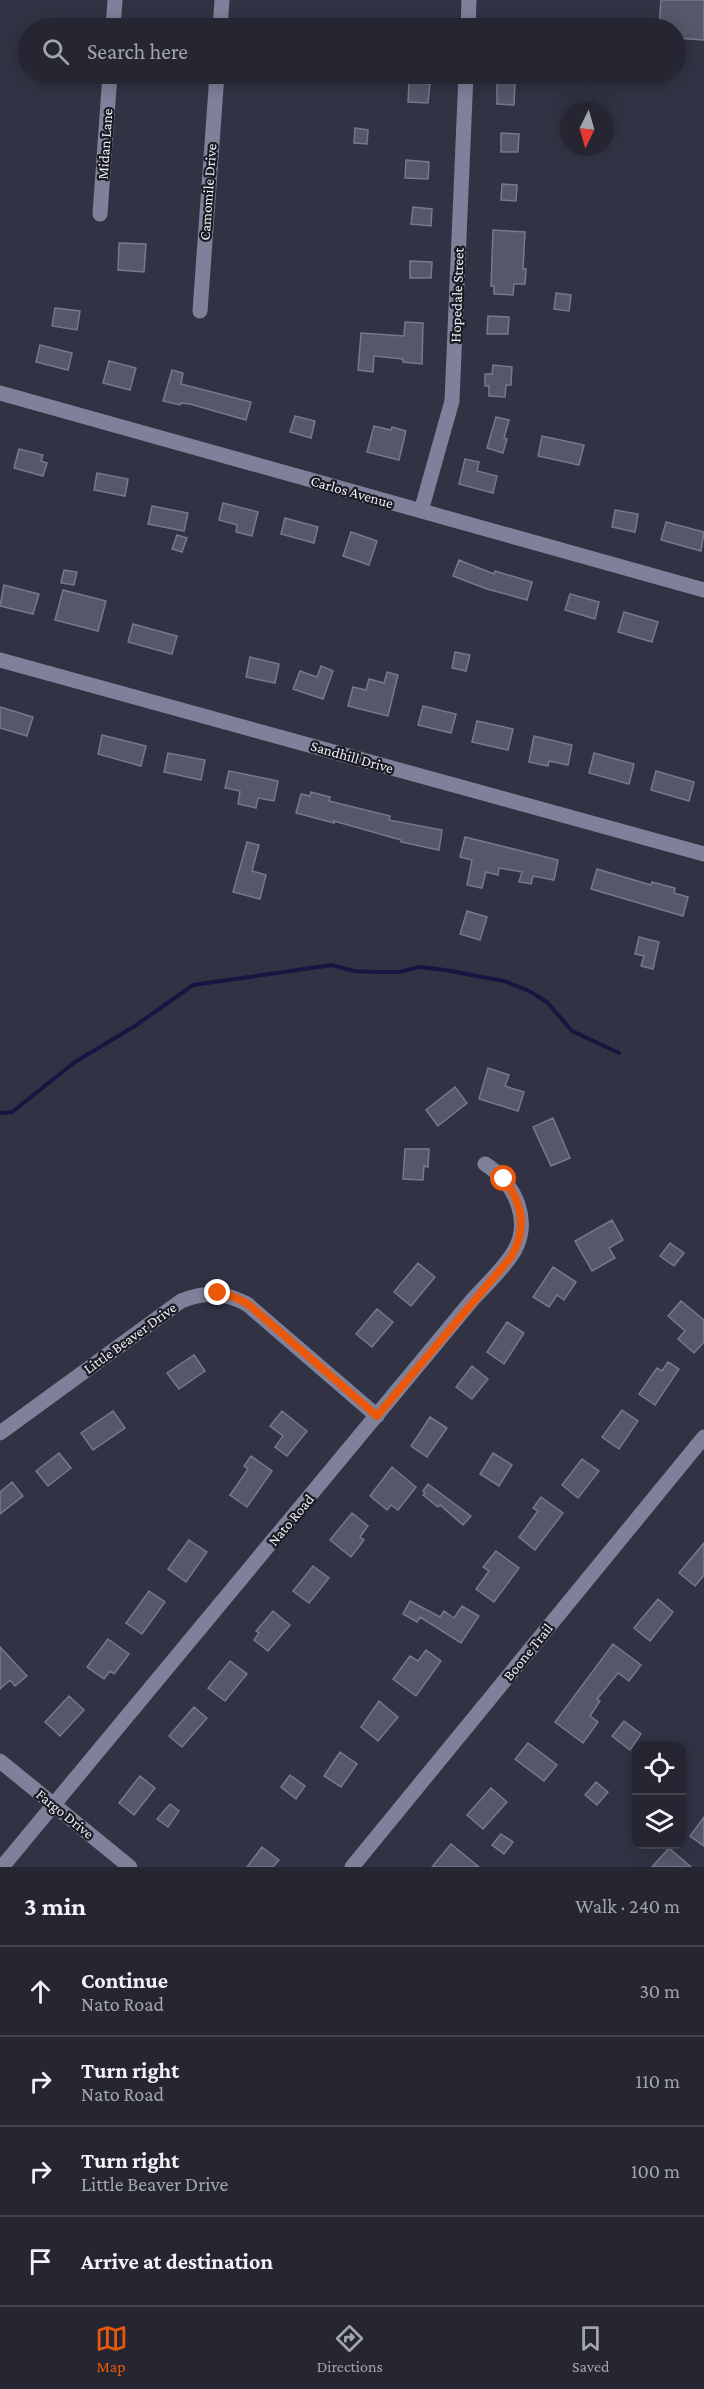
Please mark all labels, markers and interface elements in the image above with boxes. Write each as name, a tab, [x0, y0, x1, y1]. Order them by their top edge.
search box	[18, 18, 686, 84]
icon: search	[39, 35, 72, 68]
text: Search here	[87, 39, 188, 64]
north arrow	[560, 102, 614, 156]
street label: Midan Lane	[95, 108, 115, 180]
street label: Camomile Drive	[197, 143, 219, 241]
street label: Hopedale Street	[447, 246, 468, 343]
street label: Carlos Avenue	[309, 473, 396, 512]
street label: Sandhill Drive	[309, 738, 396, 777]
route start	[490, 1165, 516, 1191]
route end	[204, 1279, 230, 1305]
street label: Little Beaver Drive	[81, 1299, 180, 1377]
street label: Nato Road	[265, 1491, 317, 1549]
street label: Boone Trail	[500, 1620, 556, 1684]
map controls	[632, 1741, 686, 1849]
button: locate	[632, 1741, 686, 1795]
street label: Fargo Drive	[32, 1786, 97, 1843]
button: layers	[632, 1795, 686, 1849]
text: 3 min	[24, 1892, 86, 1921]
text: Walk · 240 m	[575, 1895, 680, 1917]
text: Continue	[81, 1968, 168, 1993]
icon: ahead	[24, 1975, 57, 2008]
text: 30 m	[639, 1980, 680, 2002]
text: Nato Road	[81, 1993, 164, 2015]
text: Turn right	[81, 2058, 179, 2083]
icon: right	[24, 2065, 57, 2098]
text: 110 m	[636, 2070, 680, 2092]
text: Nato Road	[81, 2083, 164, 2105]
text: Turn right	[81, 2148, 179, 2173]
icon: right	[24, 2155, 57, 2188]
text: 100 m	[631, 2160, 680, 2182]
text: Little Beaver Drive	[81, 2173, 228, 2195]
icon: arrive	[24, 2245, 57, 2278]
text: Arrive at destination	[81, 2249, 273, 2274]
tab: Map	[95, 2322, 128, 2375]
tab: Directions	[317, 2322, 383, 2375]
tab: Saved	[572, 2322, 609, 2375]

